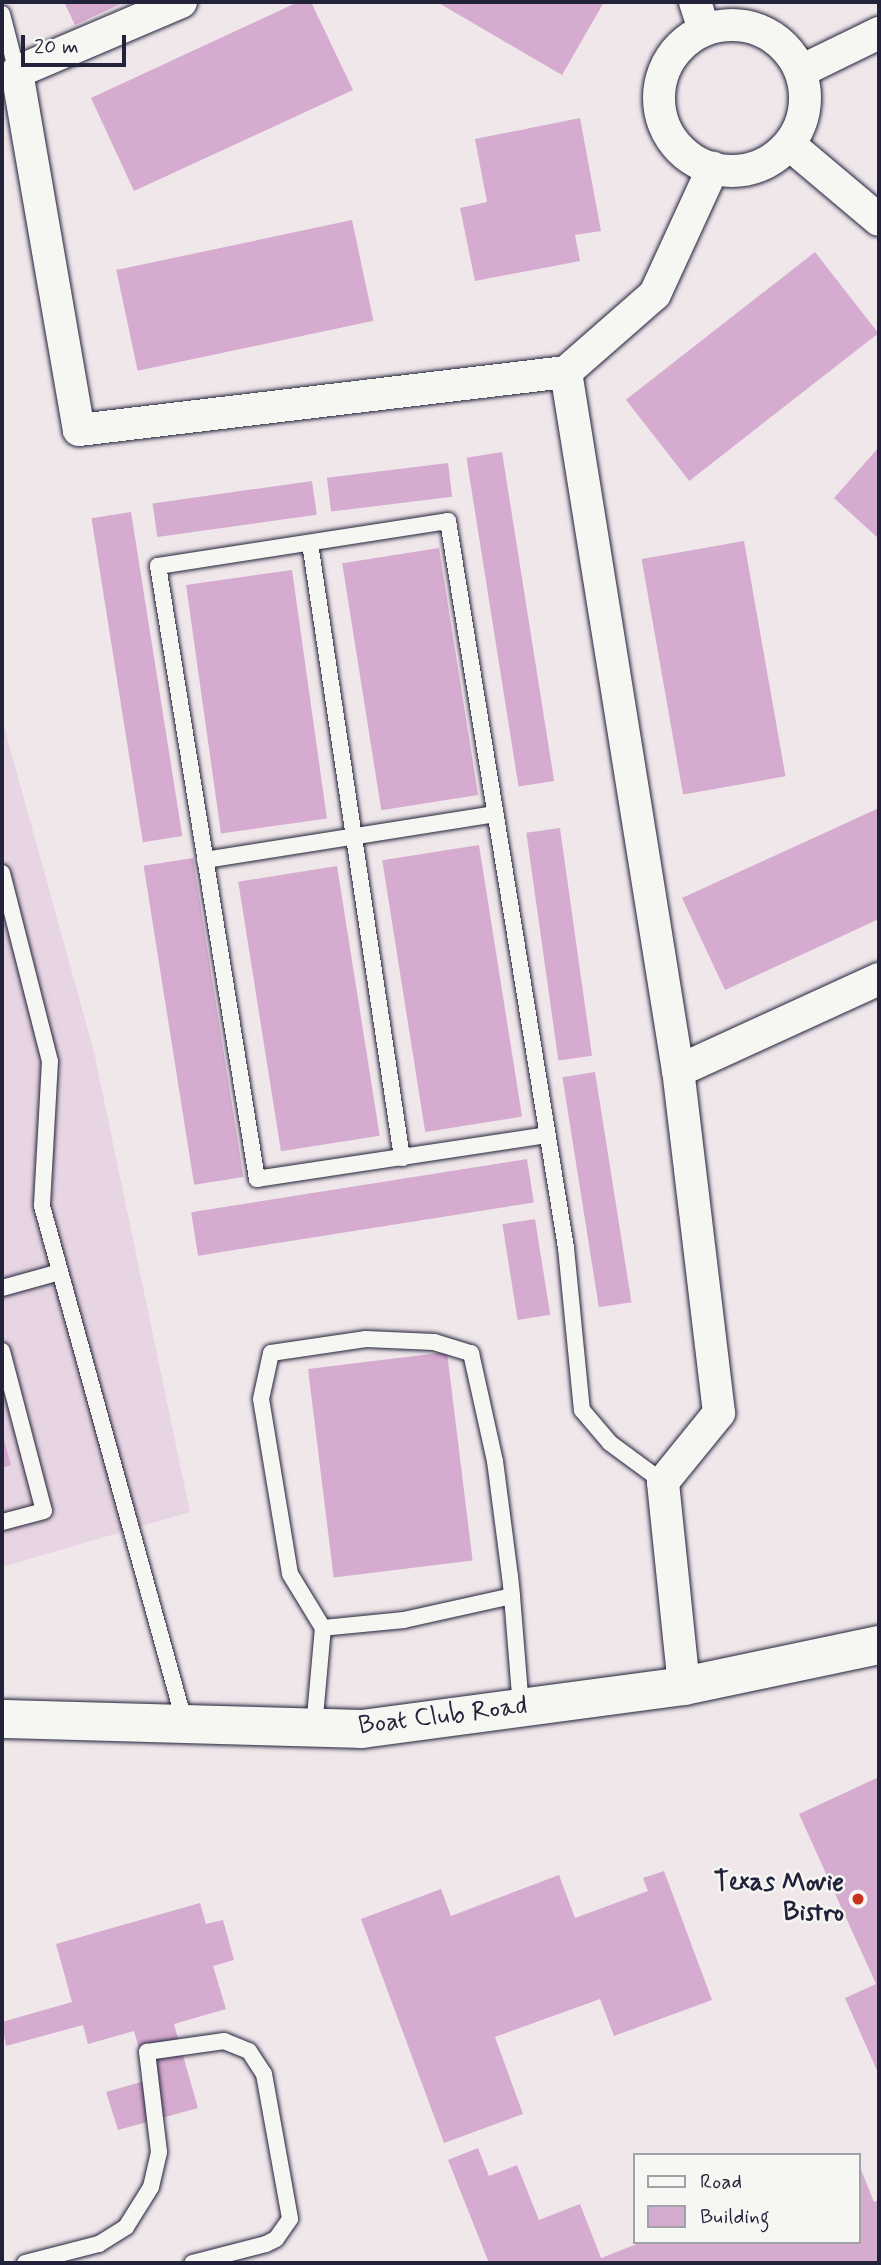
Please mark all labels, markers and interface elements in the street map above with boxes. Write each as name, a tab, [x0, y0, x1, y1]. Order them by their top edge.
scale bar	[24, 21, 130, 65]
text: 20 m	[34, 33, 79, 61]
street label: Boat Club Road	[359, 1691, 527, 1743]
place label: Texas Movie Bistro	[715, 1868, 844, 1930]
marker: Texas Movie Bistro	[850, 1891, 866, 1907]
legend	[632, 2153, 860, 2244]
text: Road	[700, 2168, 742, 2196]
text: Building	[700, 2203, 770, 2231]

